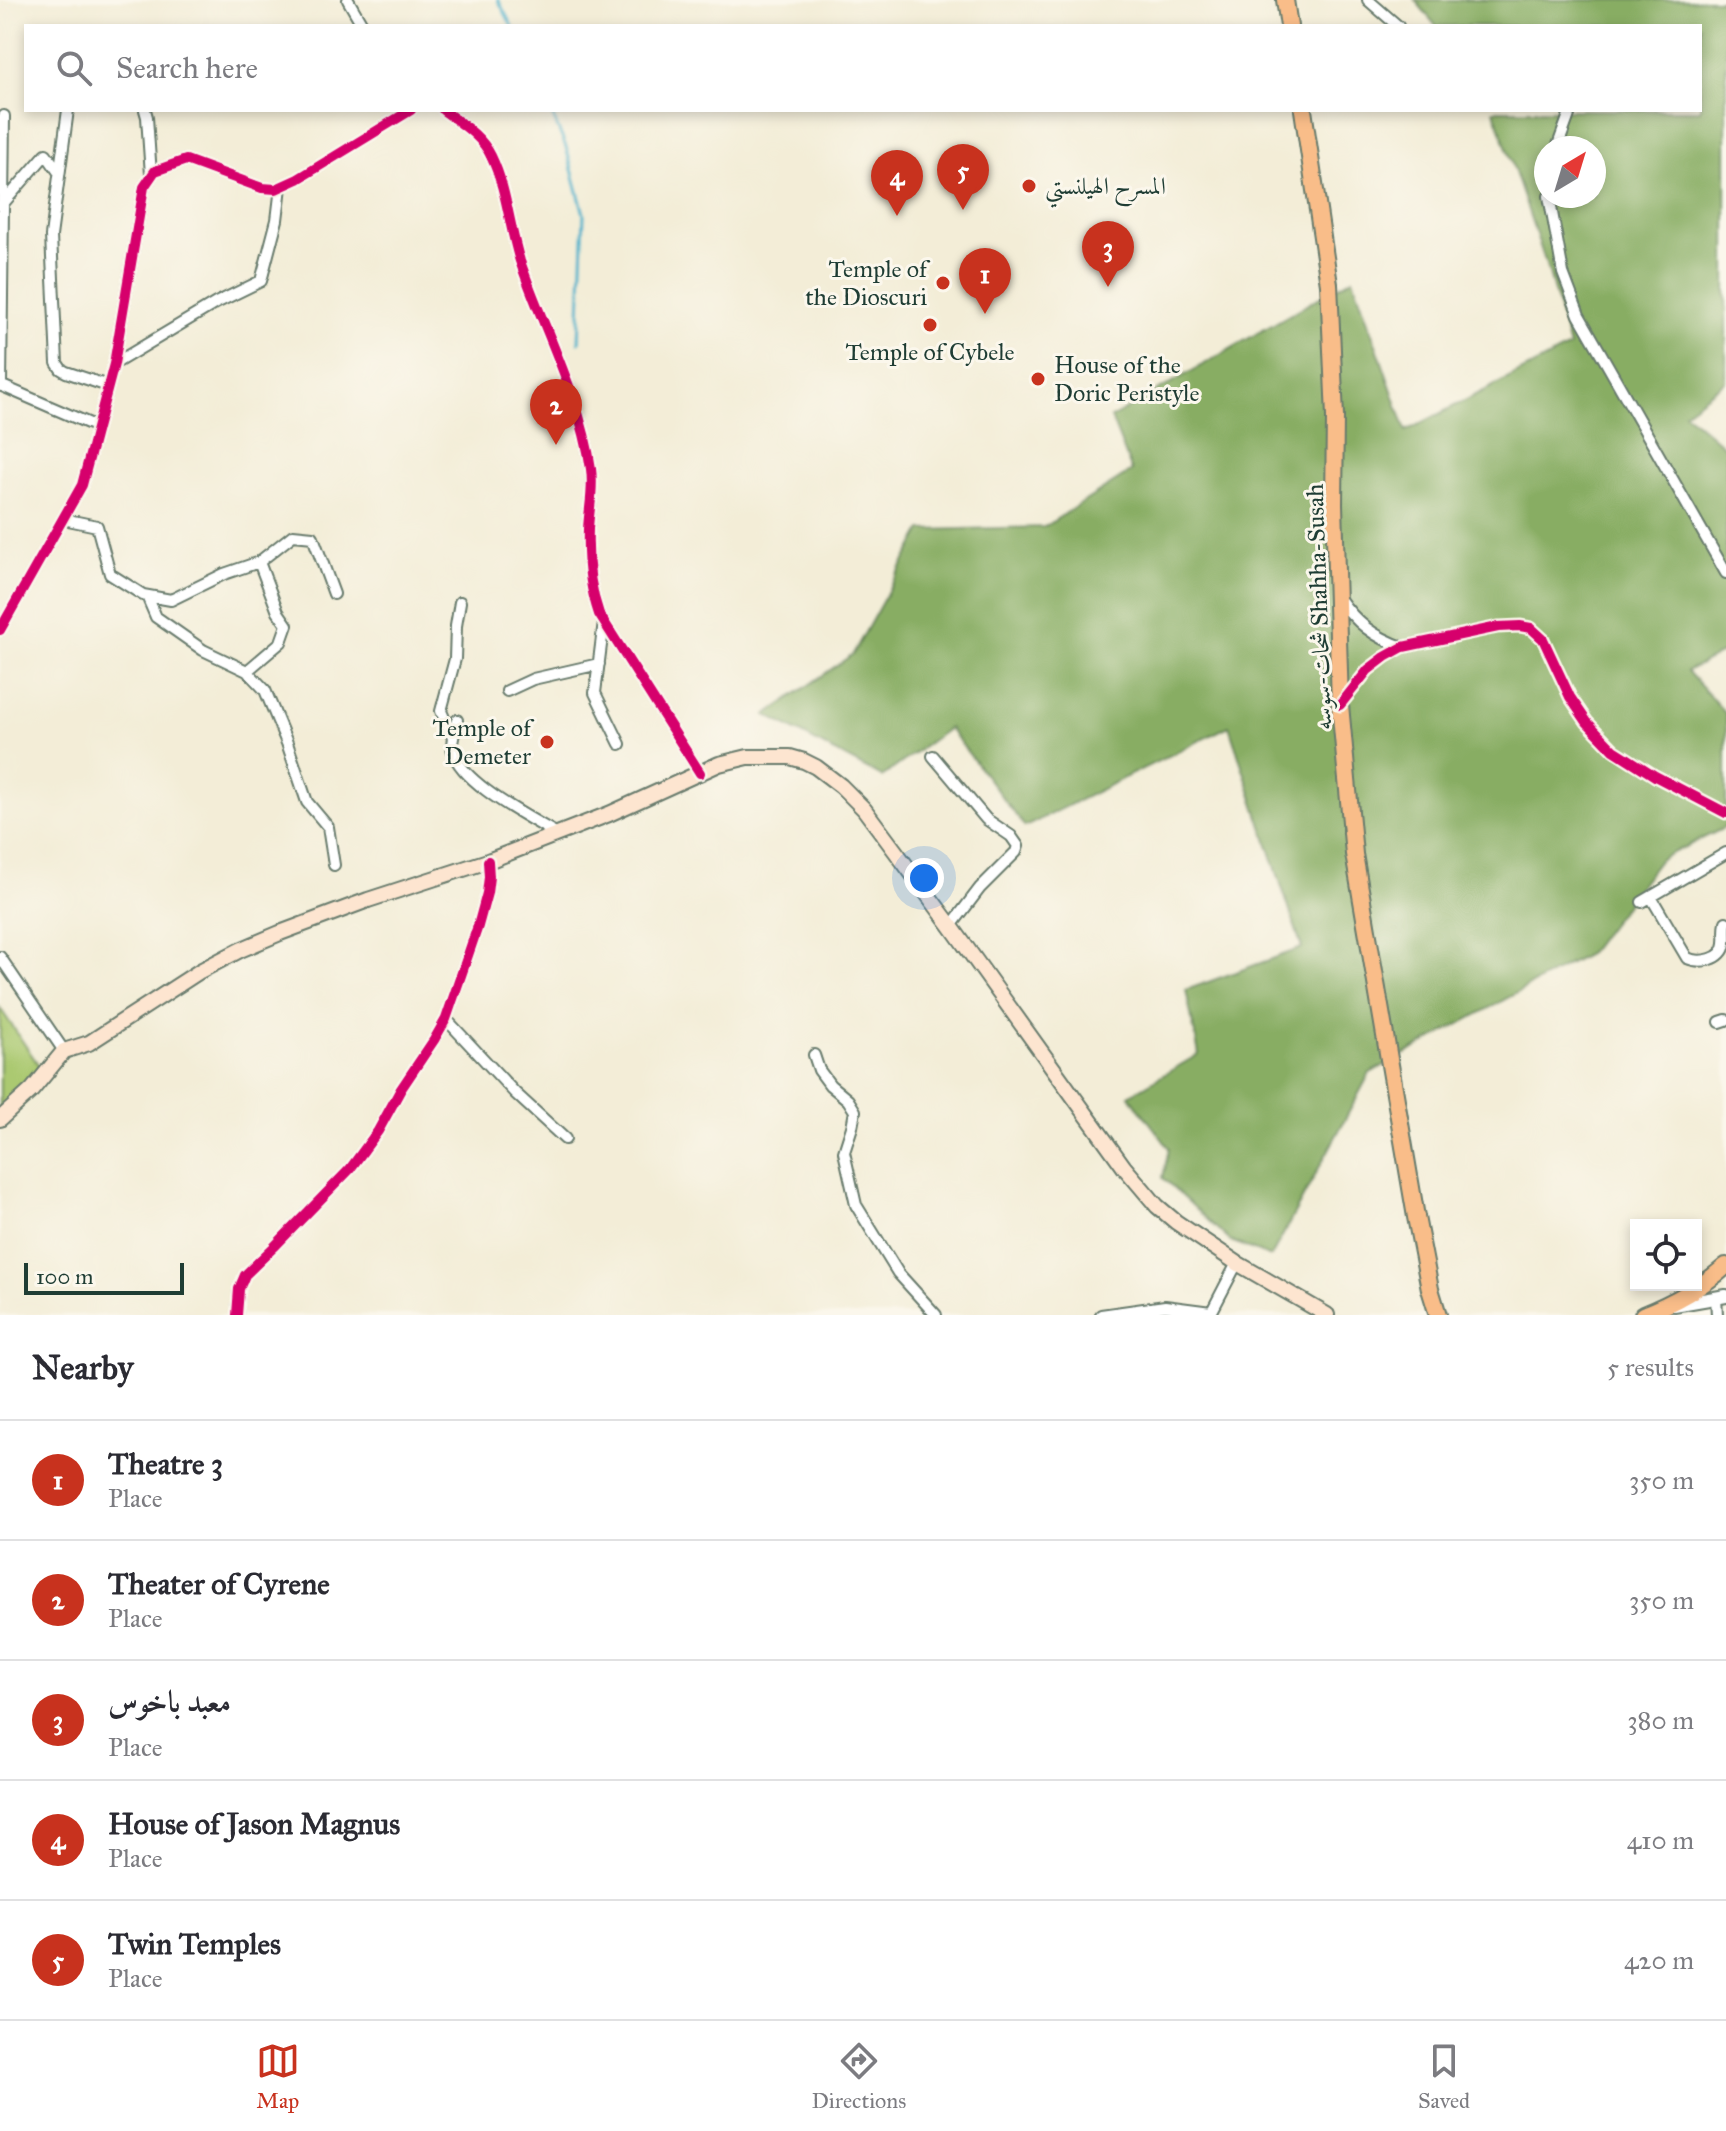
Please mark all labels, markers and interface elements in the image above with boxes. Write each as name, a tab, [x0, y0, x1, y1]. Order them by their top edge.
search box	[24, 24, 1702, 112]
icon: search	[52, 46, 96, 90]
text: Search here	[116, 50, 258, 86]
north arrow	[1534, 136, 1606, 208]
pin: 5	[937, 144, 989, 210]
pin: 4	[871, 150, 923, 216]
place label: المسرح الهيلنستي	[1045, 171, 1166, 208]
marker: المسرح الهيلنستي	[1020, 177, 1038, 195]
pin: 3	[1082, 221, 1134, 287]
pin: 1	[959, 248, 1011, 314]
place label: Temple of the Dioscuri	[805, 254, 931, 312]
marker: Temple of the Dioscuri	[934, 274, 952, 292]
marker: Temple of Cybele	[921, 316, 939, 334]
place label: Temple of Cybele	[845, 337, 1015, 367]
place label: House of the Doric Peristyle	[1054, 350, 1200, 408]
marker: House of the Doric Peristyle	[1029, 370, 1047, 388]
pin: 2	[530, 379, 582, 445]
street label: شحات-سوسه Shahha-Susah	[1300, 483, 1338, 731]
place label: Temple of Demeter	[433, 713, 535, 771]
marker: Temple of Demeter	[538, 733, 556, 751]
your location	[904, 858, 944, 898]
map controls	[1630, 1219, 1702, 1291]
button: locate	[1630, 1219, 1702, 1291]
scale bar	[24, 1259, 184, 1295]
text: 100 m	[36, 1263, 93, 1290]
text: Nearby	[32, 1347, 134, 1388]
text: 5 results	[1607, 1351, 1694, 1383]
text: Theatre 3	[108, 1446, 223, 1482]
text: 1	[53, 1464, 63, 1496]
text: 350 m	[1629, 1464, 1694, 1496]
text: Place	[108, 1482, 163, 1514]
text: Theater of Cyrene	[108, 1566, 330, 1602]
text: 2	[52, 1584, 64, 1616]
text: 350 m	[1629, 1584, 1694, 1616]
text: Place	[108, 1602, 163, 1634]
text: معبد باخوس	[108, 1684, 231, 1720]
text: 3	[53, 1704, 63, 1736]
text: 380 m	[1627, 1704, 1694, 1736]
text: Place	[108, 1731, 163, 1763]
text: House of Jason Magnus	[108, 1806, 400, 1842]
text: 4	[51, 1824, 65, 1856]
text: 410 m	[1627, 1824, 1694, 1856]
text: Place	[108, 1842, 163, 1874]
text: Twin Temples	[108, 1926, 281, 1962]
text: 5	[52, 1944, 64, 1976]
text: 420 m	[1624, 1944, 1694, 1976]
text: Place	[108, 1962, 163, 1994]
tab: Map	[256, 2039, 300, 2114]
tab: Directions	[811, 2039, 906, 2114]
tab: Saved	[1418, 2039, 1470, 2114]

